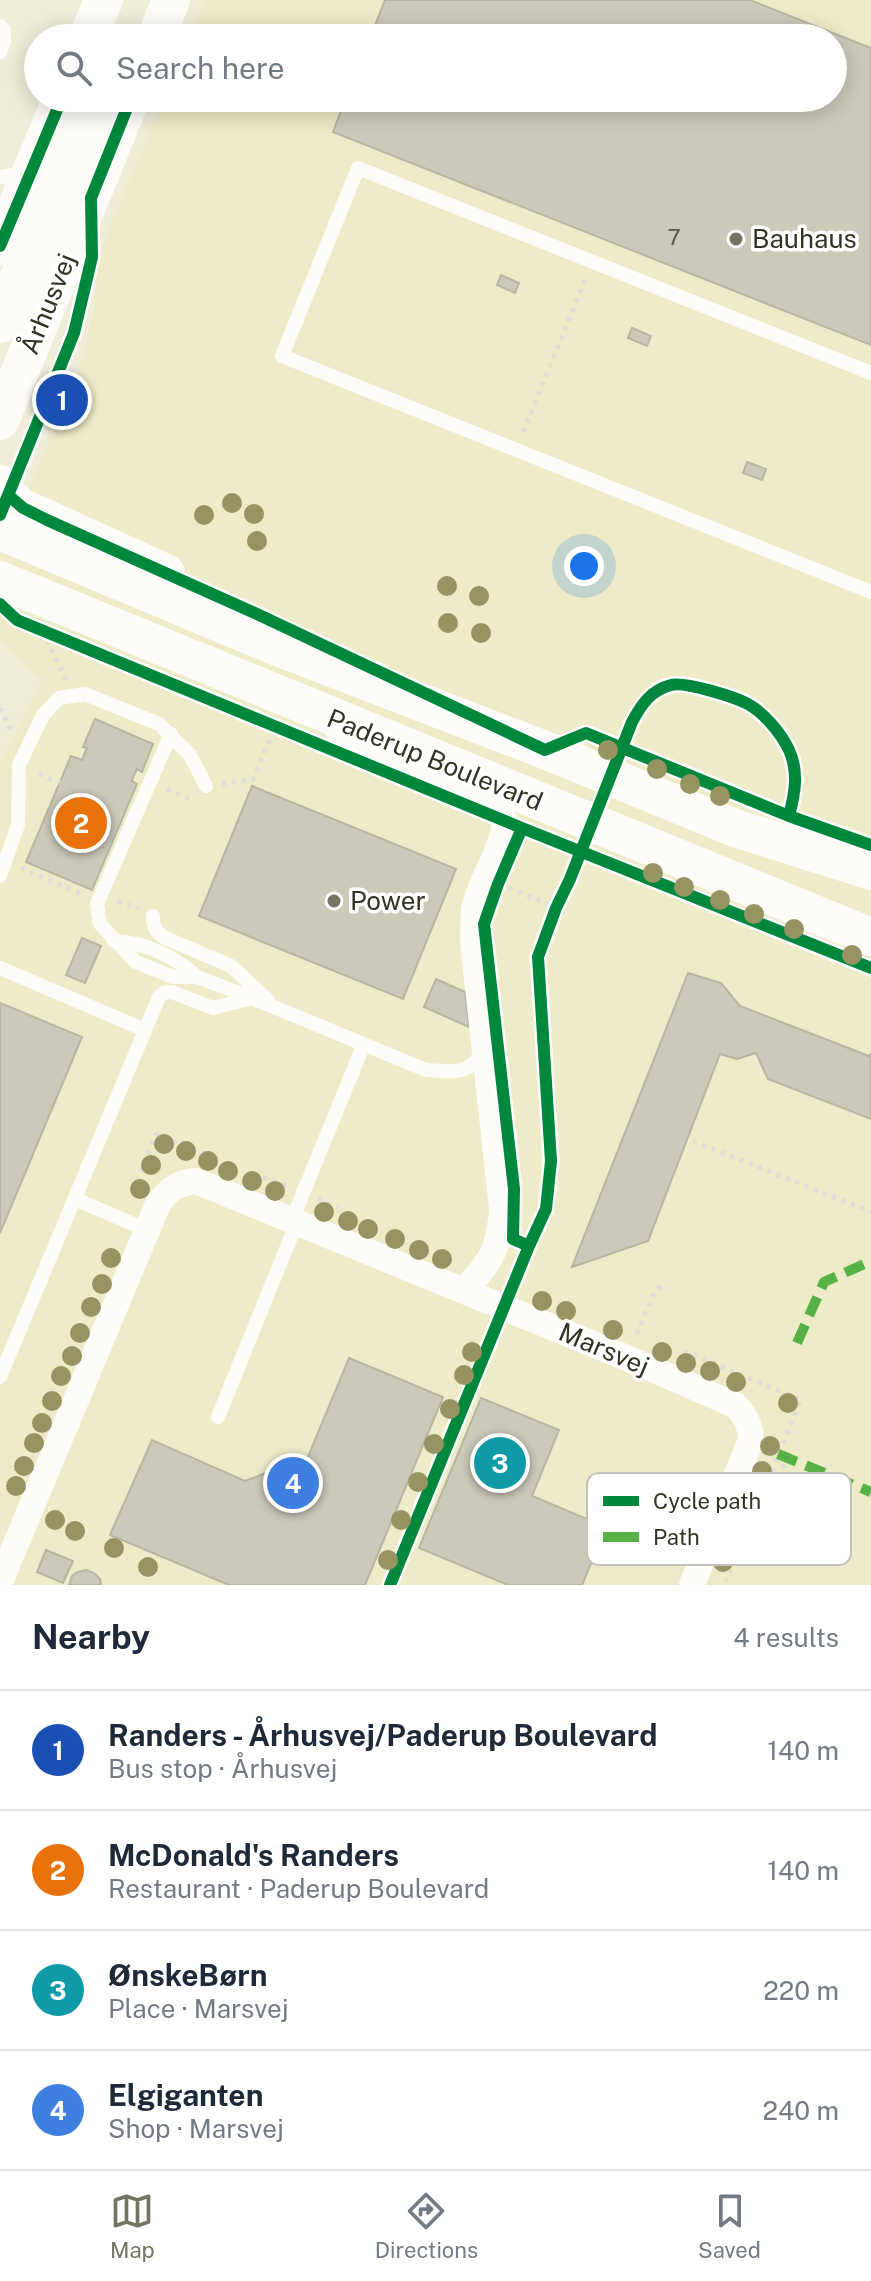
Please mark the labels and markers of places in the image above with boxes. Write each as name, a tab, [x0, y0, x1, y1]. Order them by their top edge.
place label: Bauhaus	[752, 223, 857, 254]
marker: Bauhaus	[727, 230, 745, 248]
pin: 1	[36, 370, 88, 430]
pin: 2	[55, 793, 107, 853]
place label: Power	[350, 885, 426, 916]
marker: Power	[325, 892, 343, 910]
pin: 3	[474, 1433, 526, 1493]
pin: 4	[267, 1453, 319, 1513]

